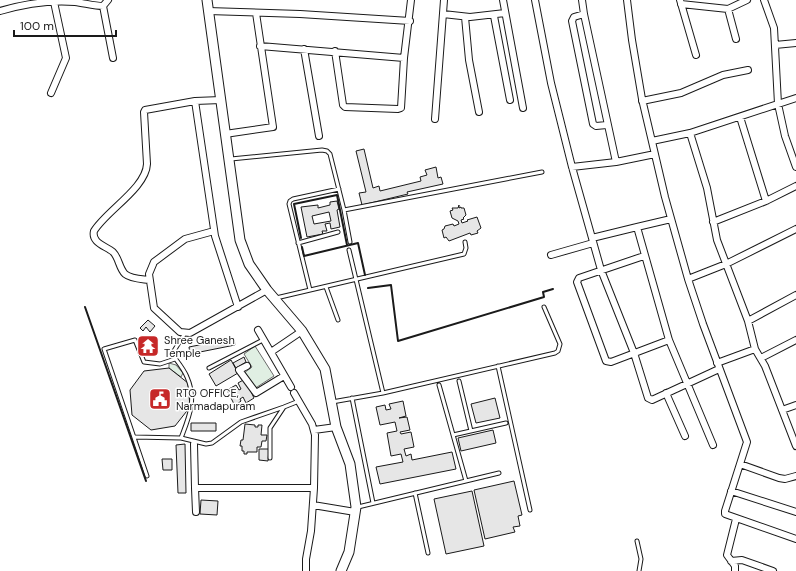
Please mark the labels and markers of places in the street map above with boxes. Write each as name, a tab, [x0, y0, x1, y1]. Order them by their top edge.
temple icon: Shree Ganesh Temple	[135, 333, 161, 359]
place label: Shree Ganesh Temple	[164, 333, 235, 360]
public building icon: RTO OFFICE, Narmadapuram	[147, 386, 173, 412]
place label: RTO OFFICE, Narmadapuram	[176, 386, 256, 413]

